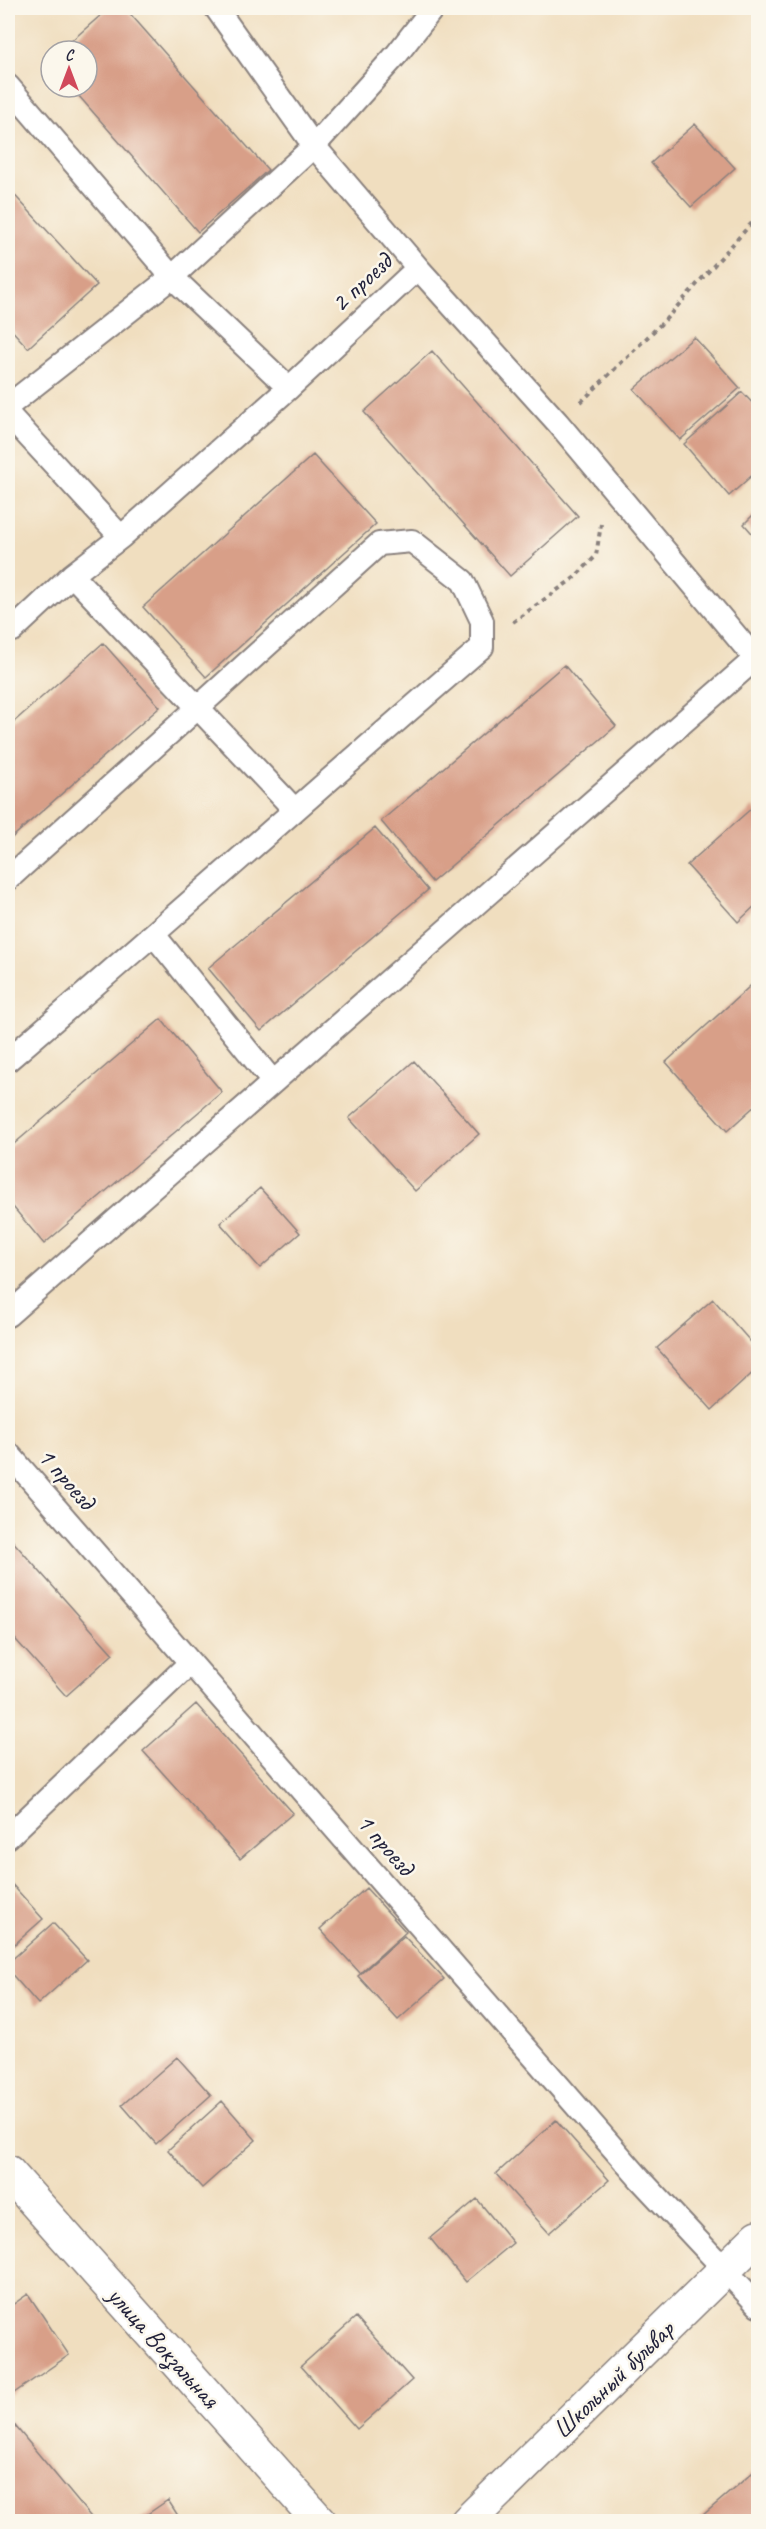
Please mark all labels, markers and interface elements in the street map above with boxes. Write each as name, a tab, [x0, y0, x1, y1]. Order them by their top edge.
north arrow	[39, 39, 99, 99]
text: С	[65, 45, 75, 65]
street label: 2 проезд	[324, 244, 401, 319]
street label: 1 проезд	[31, 1440, 105, 1518]
street label: 1 проезд	[350, 1806, 424, 1884]
street label: улица Вокзальная	[98, 2278, 228, 2417]
street label: Школьный бульвар	[546, 2312, 683, 2446]

